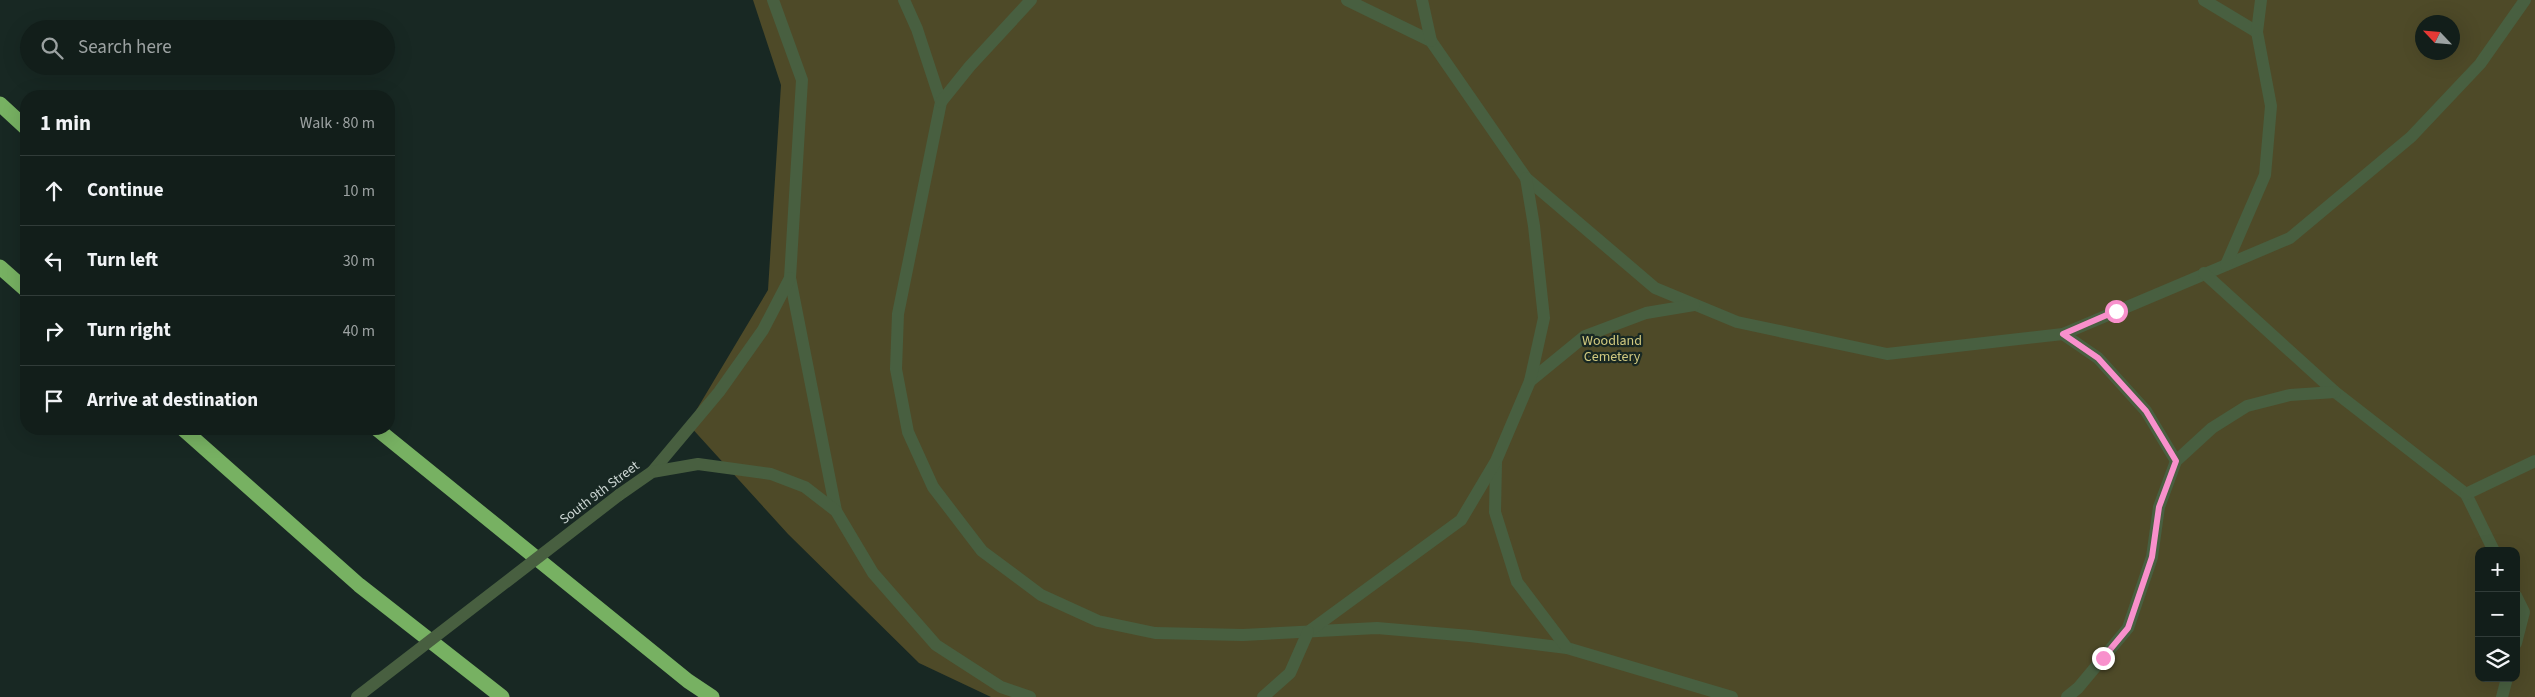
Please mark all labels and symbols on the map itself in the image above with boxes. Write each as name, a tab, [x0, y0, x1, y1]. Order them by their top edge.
north arrow	[2415, 15, 2460, 60]
route start	[2105, 300, 2128, 323]
park label: Woodland Cemetery	[1582, 331, 1642, 367]
street label: South 9th Street	[556, 456, 644, 529]
route end	[2092, 647, 2115, 670]

